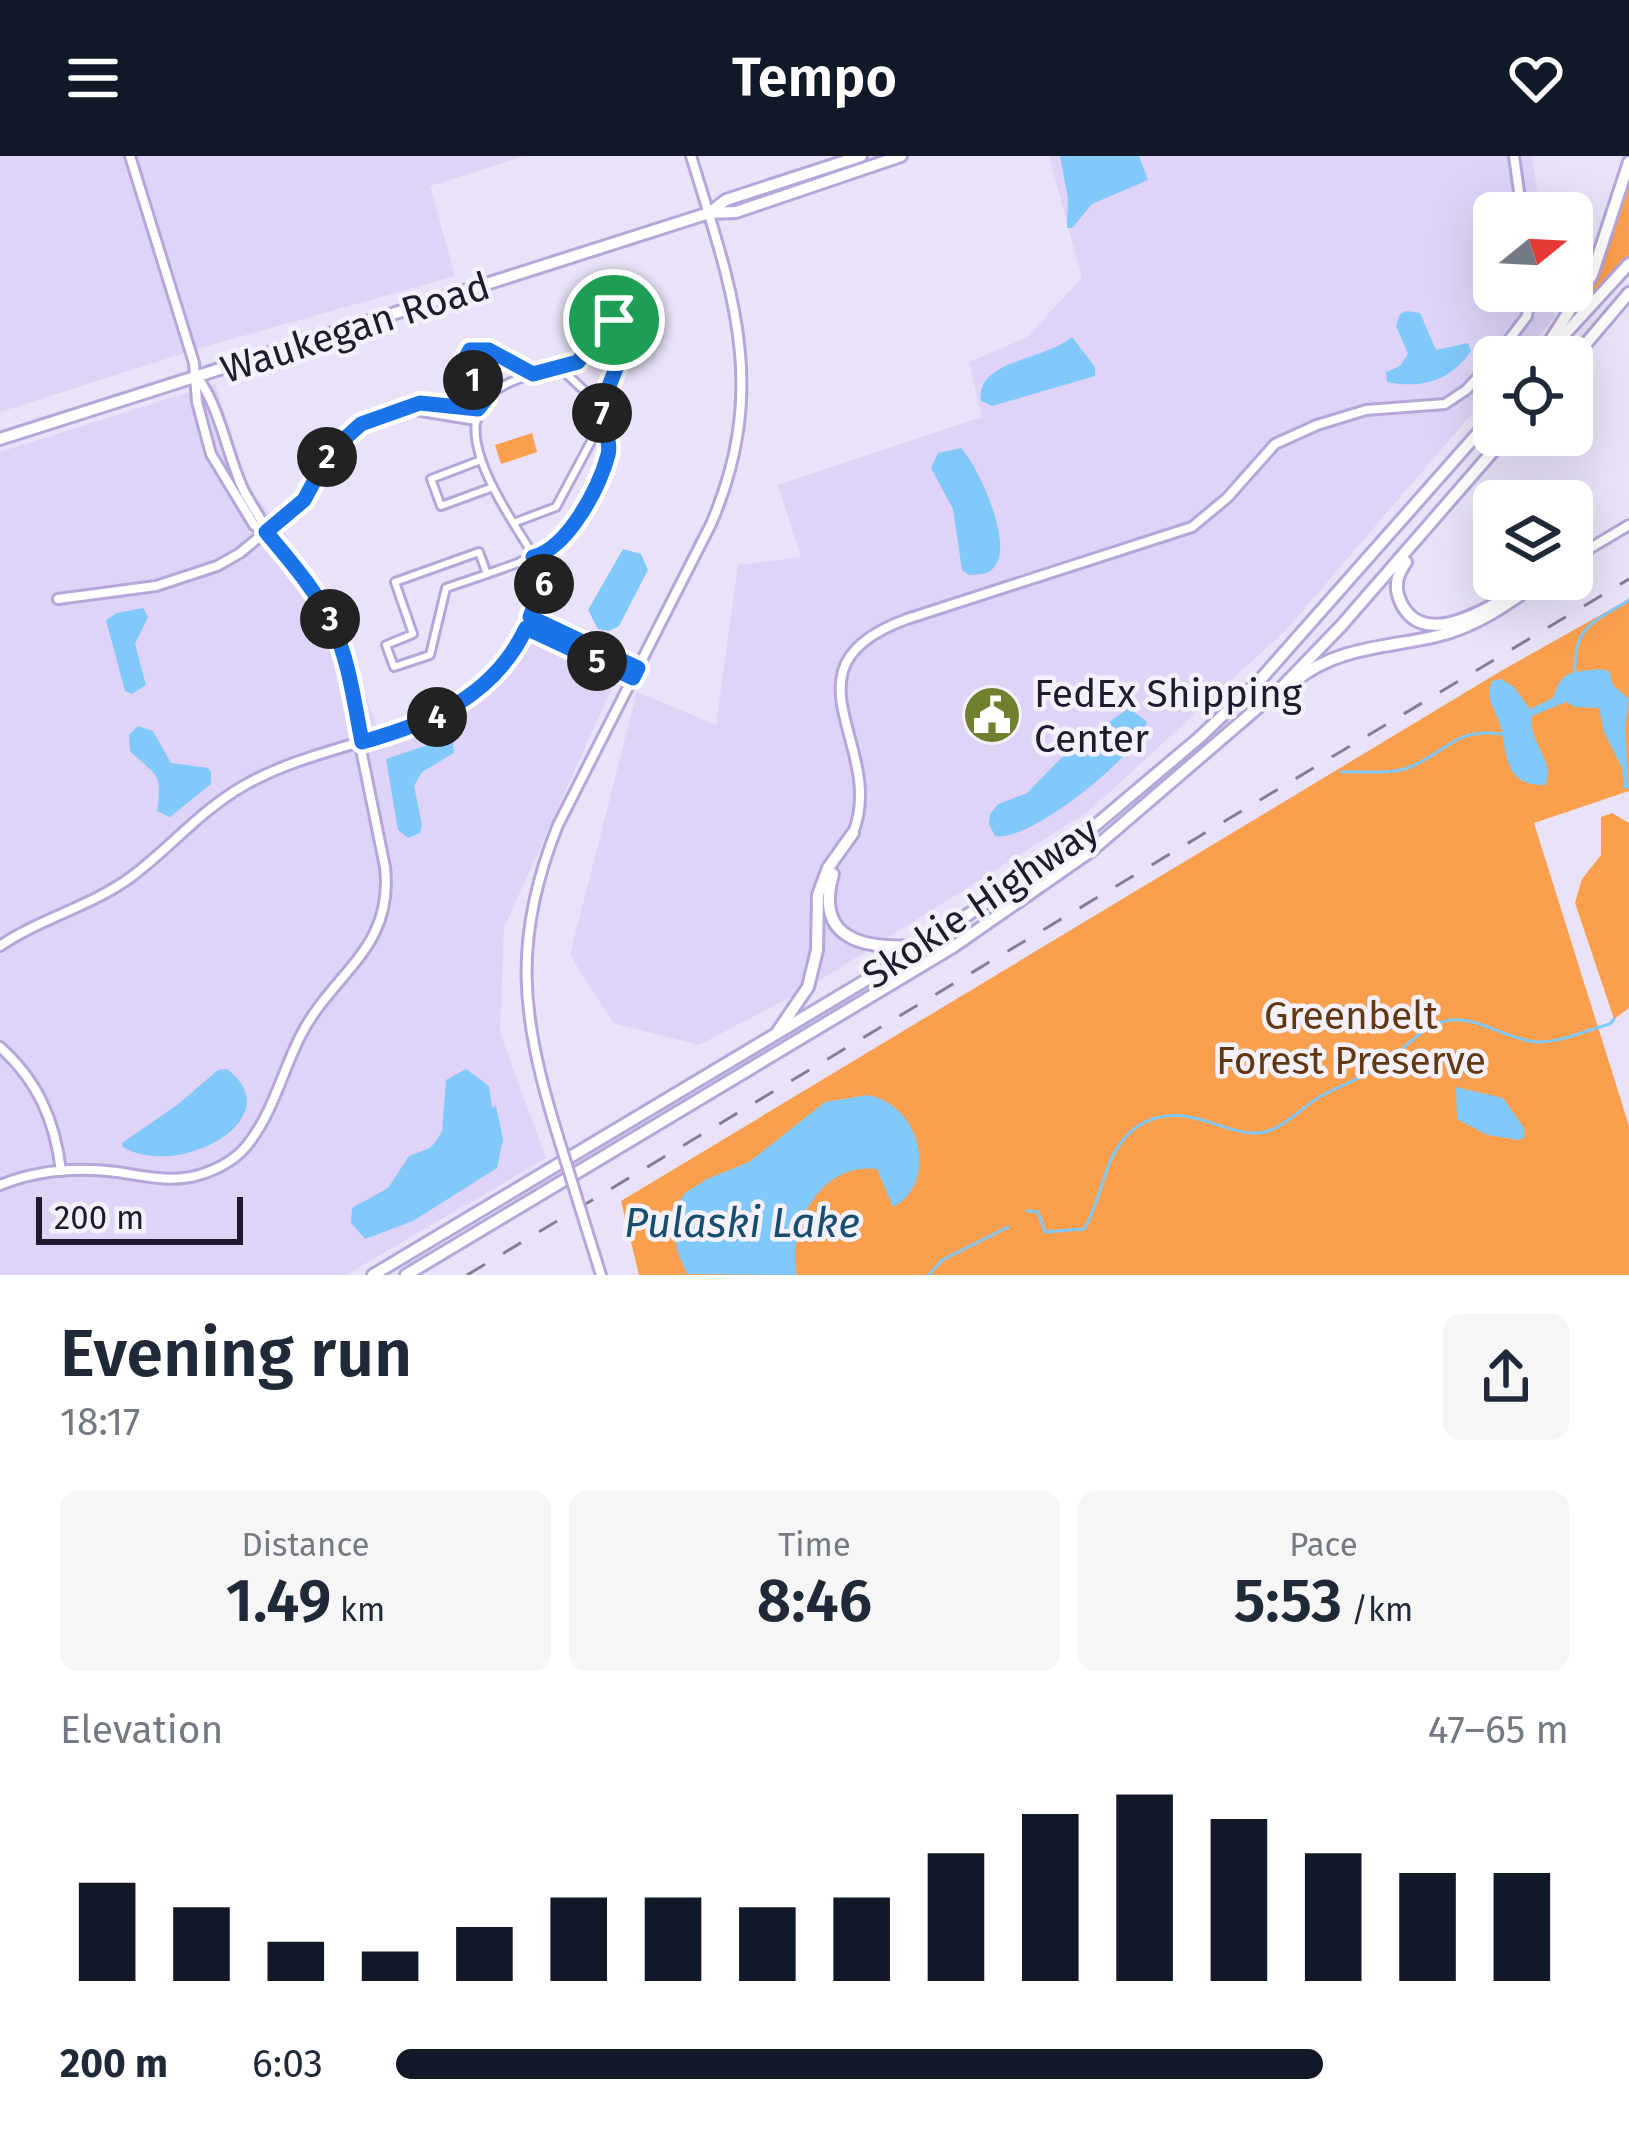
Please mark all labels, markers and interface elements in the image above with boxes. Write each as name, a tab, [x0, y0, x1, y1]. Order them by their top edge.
icon: menu	[60, 45, 126, 111]
icon: heart	[1503, 45, 1569, 111]
text: Tempo	[732, 46, 897, 110]
north arrow	[1473, 192, 1593, 312]
map controls	[1473, 192, 1593, 600]
street label: Waukegan Road	[215, 263, 495, 393]
pin	[563, 269, 665, 371]
icon: arrive	[581, 287, 647, 353]
button: locate	[1473, 336, 1593, 456]
pin: 1	[443, 350, 503, 410]
text: 1	[465, 360, 481, 400]
pin: 7	[572, 383, 632, 443]
text: 7	[594, 393, 610, 433]
pin: 2	[297, 427, 357, 487]
text: 2	[318, 437, 336, 477]
button: layers	[1473, 480, 1593, 600]
pin: 6	[514, 554, 574, 614]
text: 6	[535, 564, 553, 604]
pin: 3	[300, 589, 360, 649]
text: 3	[321, 599, 339, 639]
pin: 5	[567, 631, 627, 691]
text: 5	[588, 641, 606, 681]
place label: FedEx Shipping Center	[1034, 671, 1303, 762]
public building icon: FedEx Shipping Center	[961, 684, 1023, 746]
pin: 4	[407, 687, 467, 747]
text: 4	[428, 697, 446, 737]
street label: Skokie Highway	[854, 807, 1107, 999]
park label: Greenbelt Forest Preserve	[1216, 993, 1486, 1084]
scale bar	[36, 1191, 243, 1244]
text: 200 m	[54, 1198, 144, 1238]
water label: Pulaski Lake	[624, 1198, 860, 1248]
text: Evening run	[60, 1314, 412, 1393]
button: share	[1443, 1314, 1569, 1440]
text: 18:17	[60, 1399, 140, 1445]
text: Distance	[241, 1525, 370, 1565]
text: Time	[778, 1525, 851, 1565]
text: Pace	[1289, 1525, 1358, 1565]
text: 1.49	[226, 1565, 331, 1637]
text: 8:46	[757, 1565, 872, 1637]
text: 5:53	[1234, 1565, 1342, 1637]
text: km	[331, 1590, 385, 1630]
text: /km	[1342, 1590, 1413, 1630]
text: Elevation	[60, 1707, 223, 1753]
text: 47–65 m	[1428, 1707, 1569, 1753]
text: 200 m	[60, 2041, 168, 2087]
text: 6:03	[252, 2041, 323, 2087]

